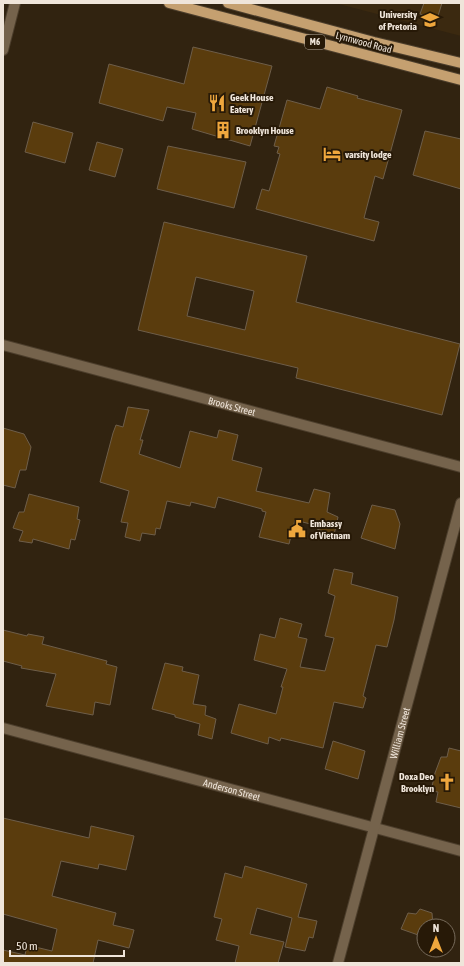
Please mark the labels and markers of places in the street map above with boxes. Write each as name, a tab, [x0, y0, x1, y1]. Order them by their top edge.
place label: University of Pretoria	[378, 9, 418, 32]
school or university icon: University of Pretoria	[420, 10, 440, 30]
place label: Geek House Eatery	[230, 92, 274, 115]
restaurant icon: Geek House Eatery	[207, 93, 227, 113]
building icon: Brooklyn House	[213, 120, 233, 140]
place label: Brooklyn House	[236, 125, 294, 136]
hotel icon: varsity lodge	[322, 144, 342, 164]
place label: varsity lodge	[345, 149, 392, 160]
place label: Embassy of Vietnam	[310, 518, 350, 541]
public building icon: Embassy of Vietnam	[287, 519, 307, 539]
place label: Doxa Deo Brooklyn	[399, 771, 434, 794]
church icon: Doxa Deo Brooklyn	[437, 772, 457, 792]

